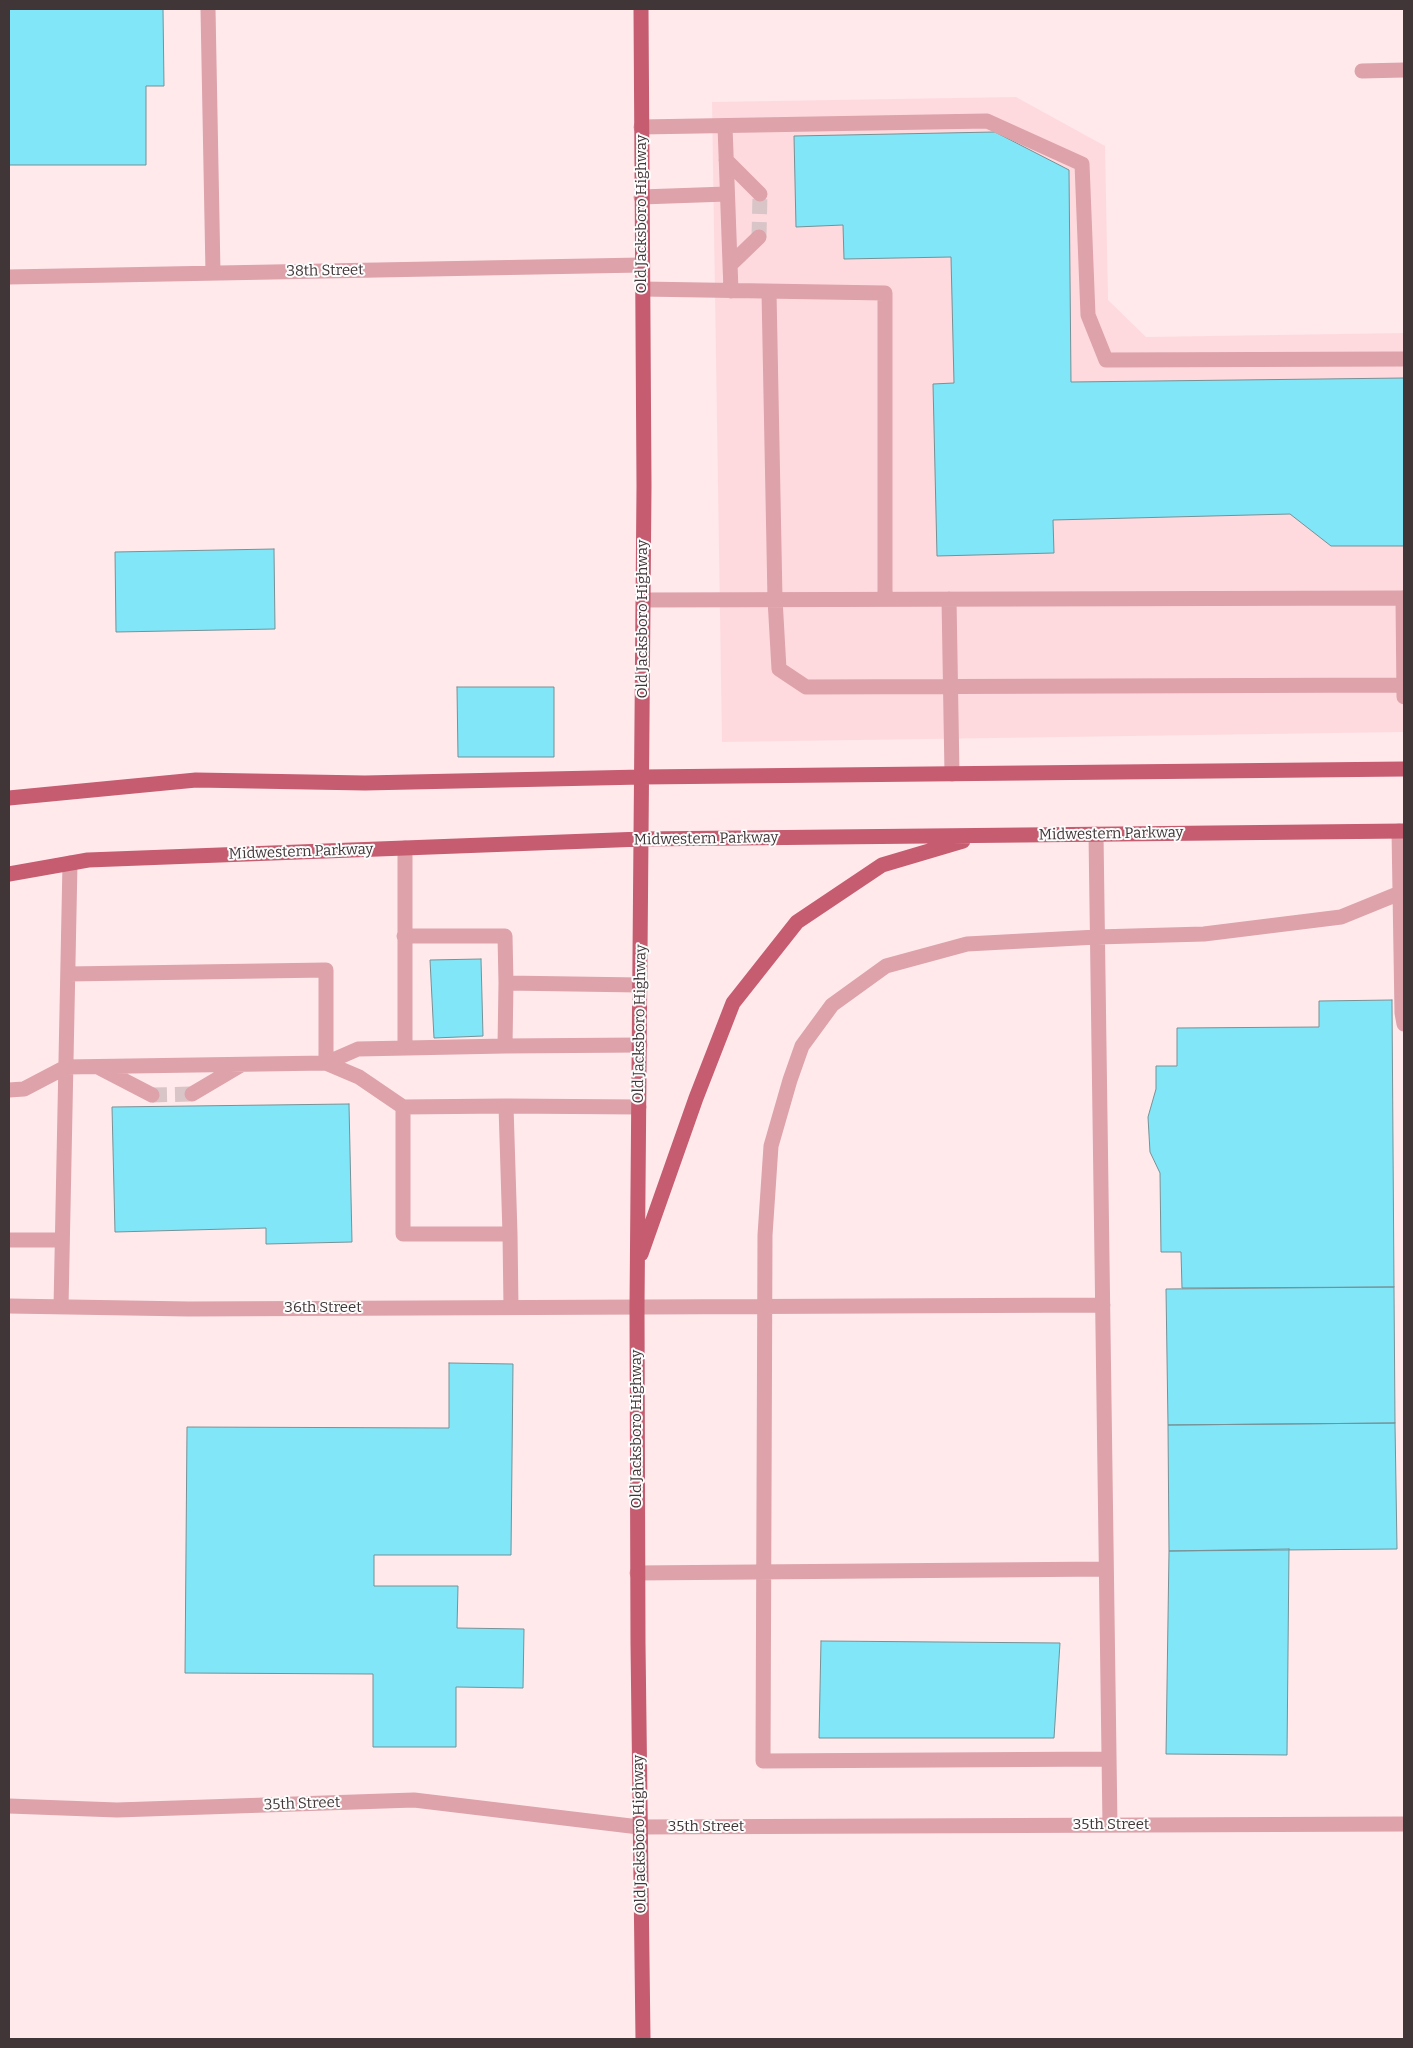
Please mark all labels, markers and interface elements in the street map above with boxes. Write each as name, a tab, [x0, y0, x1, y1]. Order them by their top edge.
street label: Old Jacksboro Highway	[633, 135, 651, 293]
street label: 38th Street	[286, 261, 364, 281]
street label: Old Jacksboro Highway	[634, 540, 652, 698]
street label: Midwestern Parkway	[1038, 824, 1184, 844]
street label: Midwestern Parkway	[633, 829, 779, 849]
street label: Midwestern Parkway	[228, 840, 374, 864]
street label: Old Jacksboro Highway	[630, 944, 650, 1104]
street label: 36th Street	[284, 1299, 362, 1317]
street label: Old Jacksboro Highway	[628, 1350, 646, 1508]
street label: Old Jacksboro Highway	[630, 1754, 650, 1914]
street label: 35th Street	[263, 1794, 341, 1814]
street label: 35th Street	[1073, 1816, 1149, 1834]
street label: 35th Street	[668, 1818, 744, 1836]

